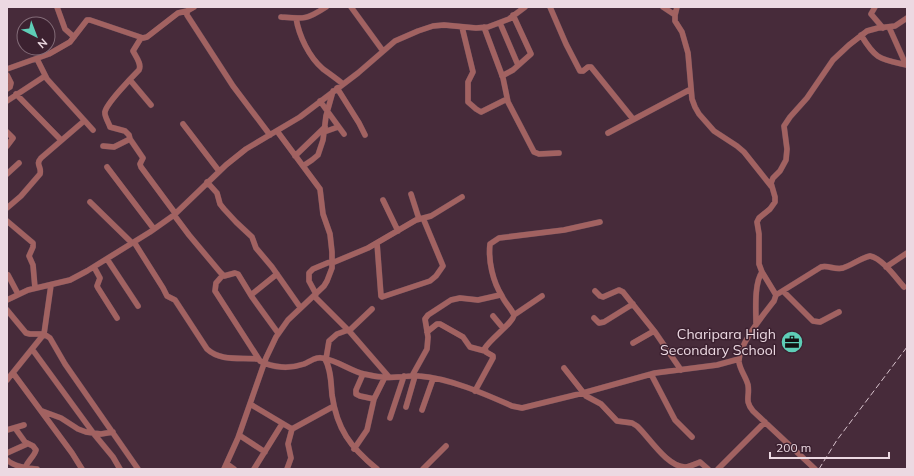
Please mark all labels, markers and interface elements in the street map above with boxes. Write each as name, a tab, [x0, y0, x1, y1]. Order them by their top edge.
north arrow	[16, 16, 56, 56]
text: N	[35, 35, 50, 51]
place label: Charipara High Secondary School	[660, 325, 776, 359]
office icon: Charipara High Secondary School	[779, 329, 805, 355]
scale bar	[770, 434, 889, 460]
text: 200 m	[776, 440, 811, 455]

